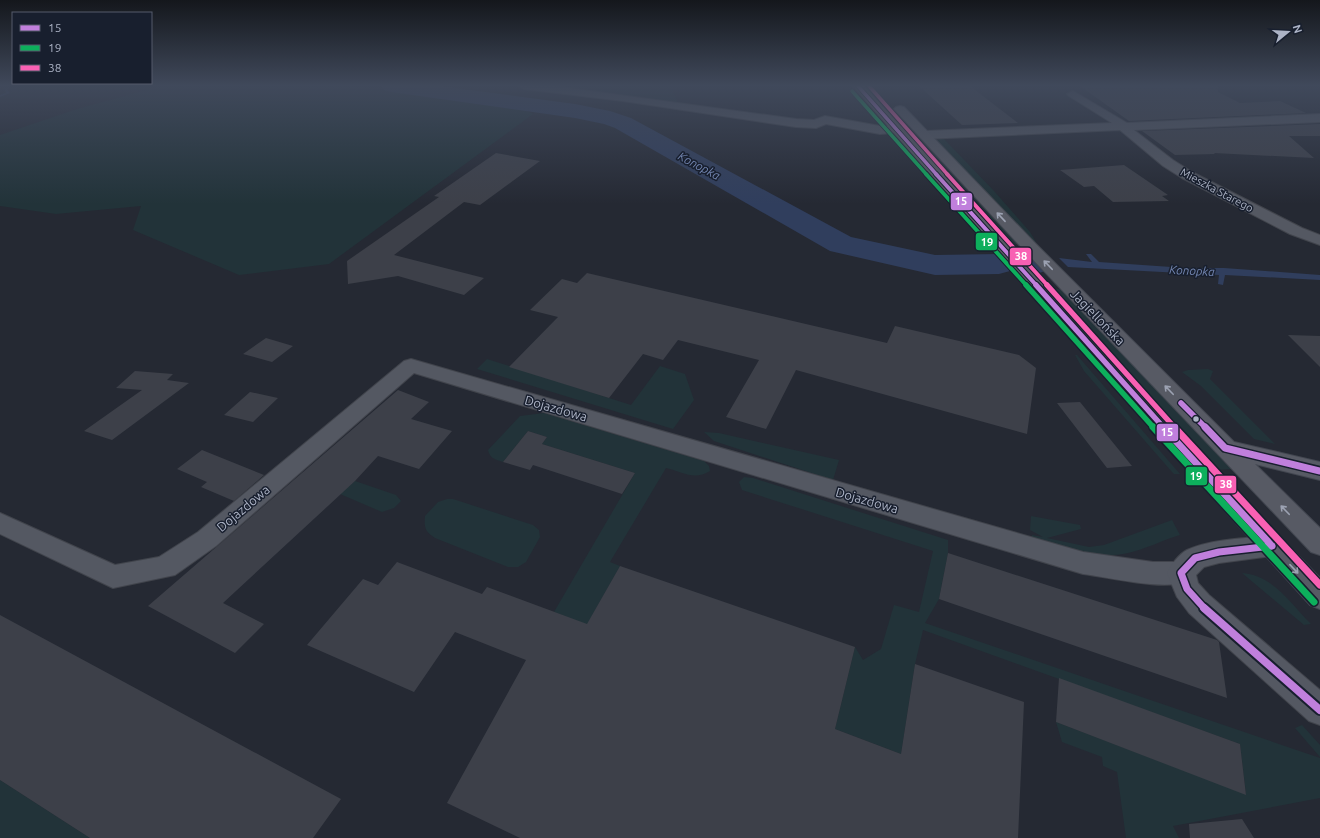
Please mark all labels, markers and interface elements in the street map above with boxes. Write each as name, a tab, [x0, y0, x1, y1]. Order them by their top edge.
legend	[12, 12, 152, 84]
north arrow	[1268, 12, 1308, 52]
text: 15	[48, 21, 62, 34]
text: N	[1291, 23, 1304, 35]
text: 19	[48, 41, 62, 54]
text: 38	[48, 61, 62, 74]
water label: Konopka	[676, 149, 723, 182]
street label: Mieszka Starego	[1179, 166, 1255, 214]
line badge: 15	[950, 192, 973, 211]
text: 15	[955, 195, 967, 207]
one-way arrow	[997, 211, 1006, 222]
line badge: 19	[975, 232, 998, 251]
text: 19	[981, 236, 993, 248]
line badge: 38	[1009, 247, 1032, 266]
text: 38	[1015, 250, 1027, 262]
one-way arrow	[1043, 260, 1053, 270]
water label: Konopka	[1169, 263, 1216, 278]
street label: Jagiellońska	[1068, 286, 1128, 348]
one-way arrow	[1164, 385, 1173, 395]
street label: Dojazdowa	[523, 392, 589, 424]
unlabelled marker	[1191, 414, 1201, 424]
line badge: 15	[1156, 423, 1179, 442]
text: 15	[1161, 426, 1173, 438]
line badge: 19	[1185, 466, 1208, 486]
text: 19	[1190, 470, 1202, 482]
line badge: 38	[1214, 475, 1237, 494]
text: 38	[1220, 478, 1232, 490]
street label: Dojazdowa	[214, 482, 272, 534]
street label: Dojazdowa	[834, 484, 900, 516]
one-way arrow	[1281, 505, 1290, 515]
one-way arrow	[1289, 564, 1299, 574]

